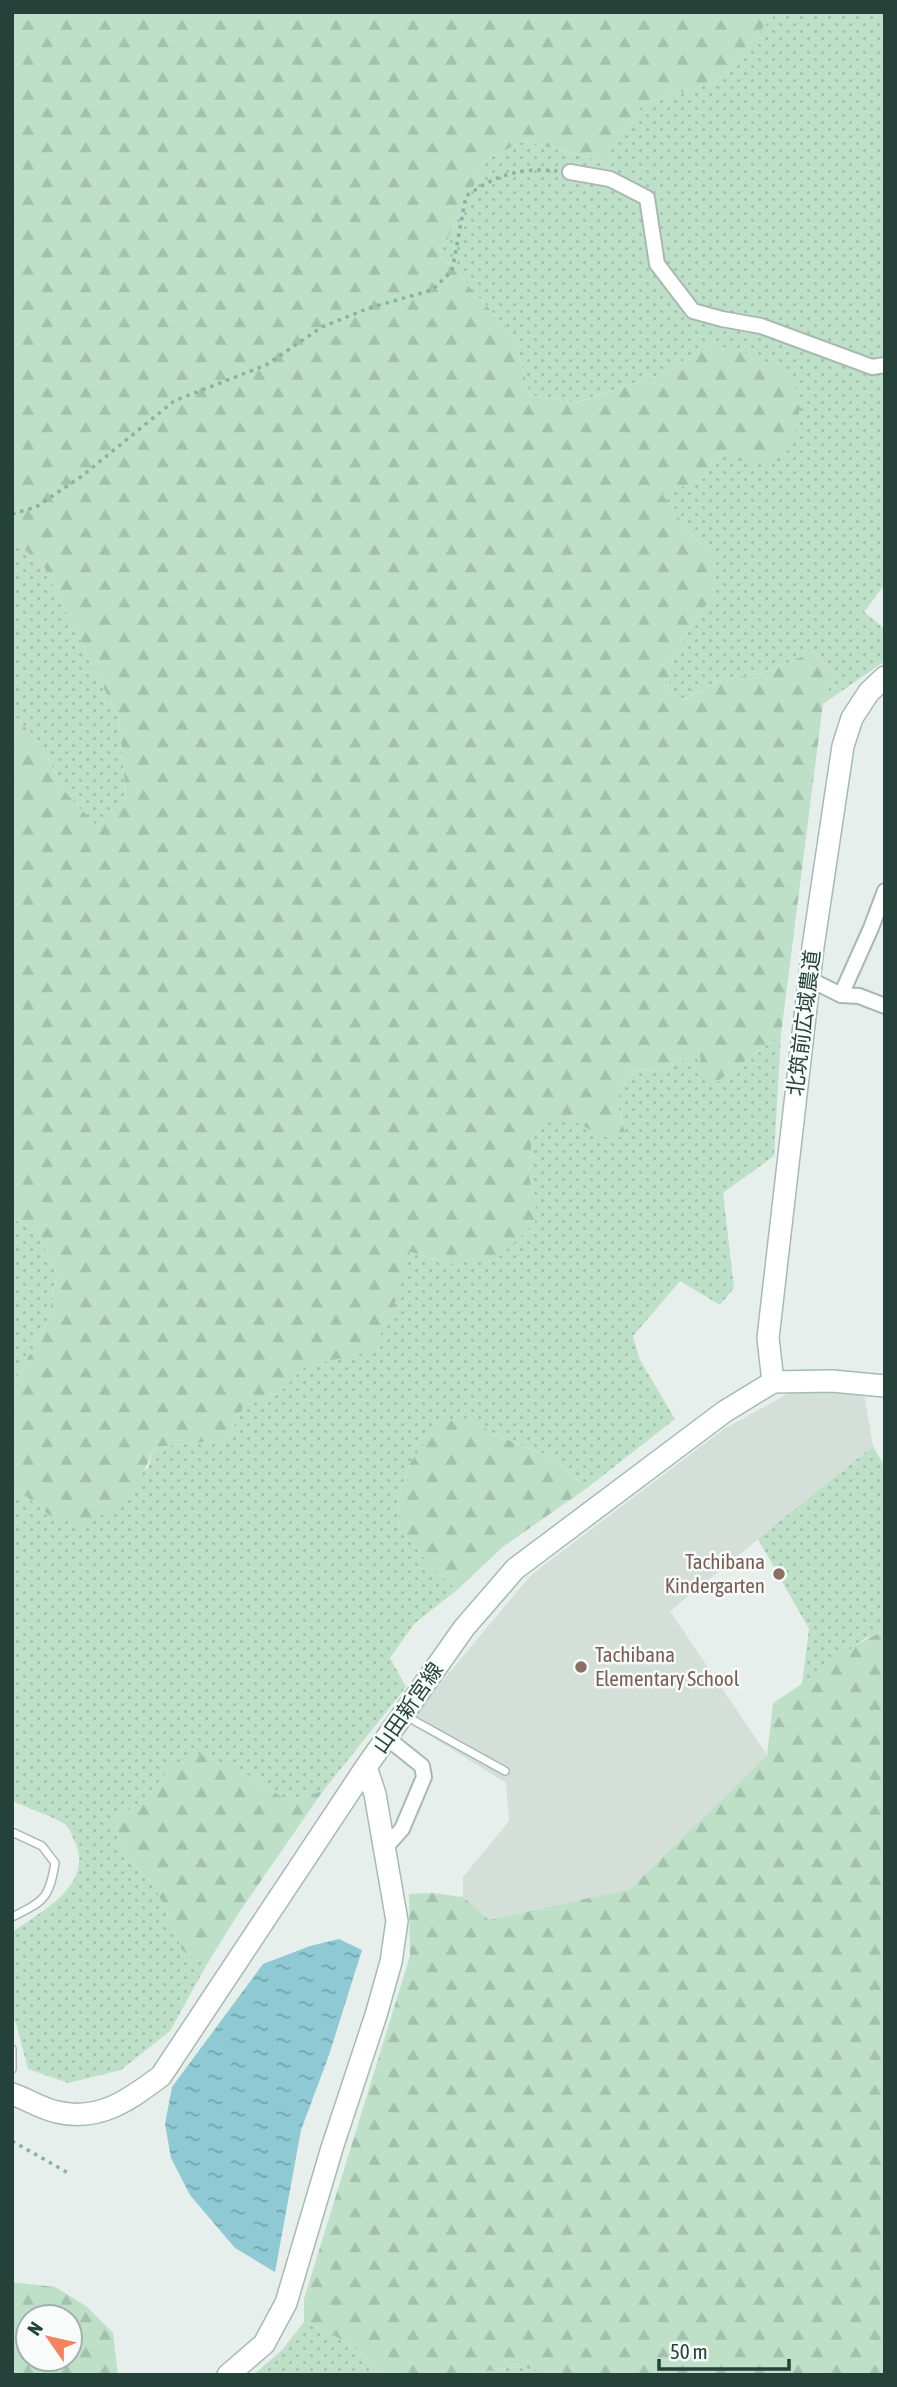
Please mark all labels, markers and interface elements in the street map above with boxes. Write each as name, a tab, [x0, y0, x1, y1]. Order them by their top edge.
street label: 北筑前広域農道	[782, 948, 824, 1097]
place label: Tachibana Kindergarten	[665, 1549, 765, 1597]
marker: Tachibana Kindergarten	[771, 1566, 787, 1582]
place label: Tachibana Elementary School	[595, 1642, 740, 1690]
street label: 山田新宮線	[367, 1658, 447, 1757]
marker: Tachibana Elementary School	[573, 1659, 589, 1675]
north arrow	[14, 2303, 84, 2373]
text: N	[23, 2318, 47, 2339]
scale bar	[659, 2328, 788, 2372]
text: 50 m	[670, 2339, 708, 2363]

